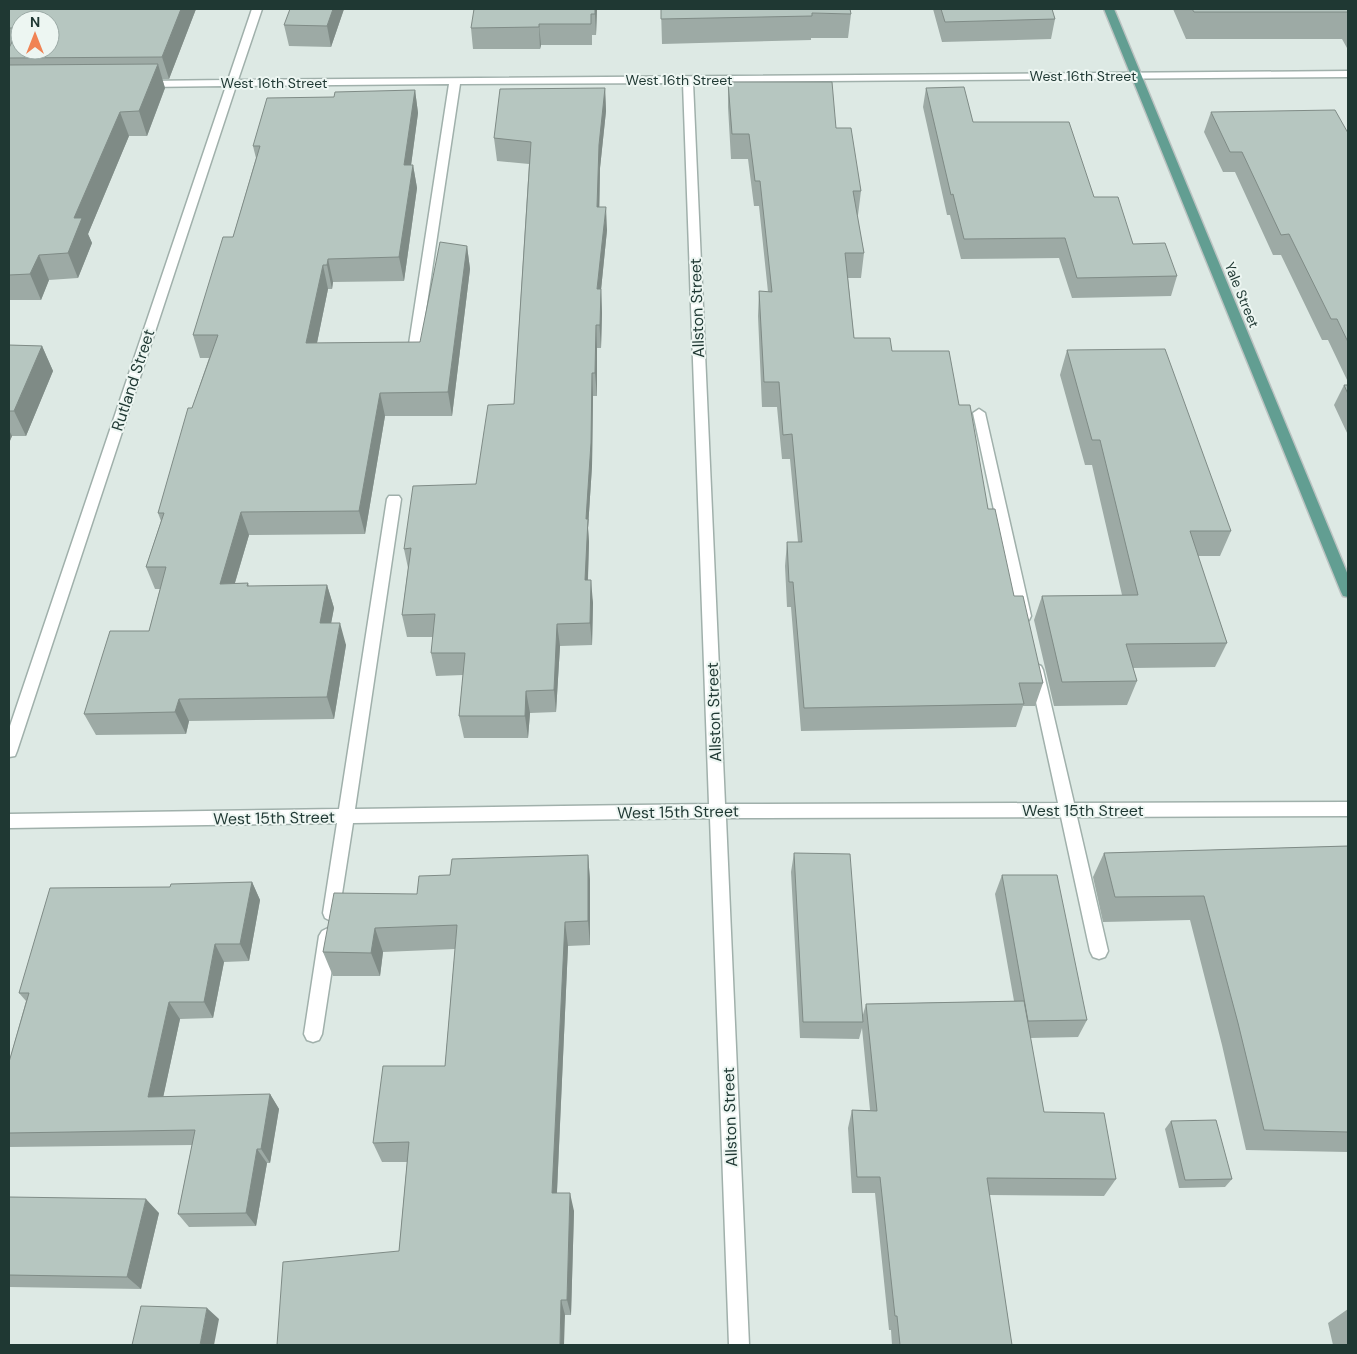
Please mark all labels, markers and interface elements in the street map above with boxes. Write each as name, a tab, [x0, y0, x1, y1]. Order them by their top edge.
north arrow	[10, 10, 60, 60]
text: N	[30, 13, 40, 31]
street label: West 16th Street	[1030, 67, 1136, 85]
street label: West 16th Street	[626, 71, 732, 89]
street label: West 16th Street	[221, 74, 327, 92]
street label: Allston Street	[685, 258, 709, 358]
street label: Yale Street	[1221, 260, 1263, 330]
street label: Rutland Street	[107, 326, 159, 434]
street label: Allston Street	[702, 662, 726, 762]
street label: West 15th Street	[617, 800, 739, 824]
street label: West 15th Street	[1022, 800, 1144, 821]
street label: West 15th Street	[213, 806, 335, 830]
street label: Allston Street	[718, 1067, 742, 1167]

